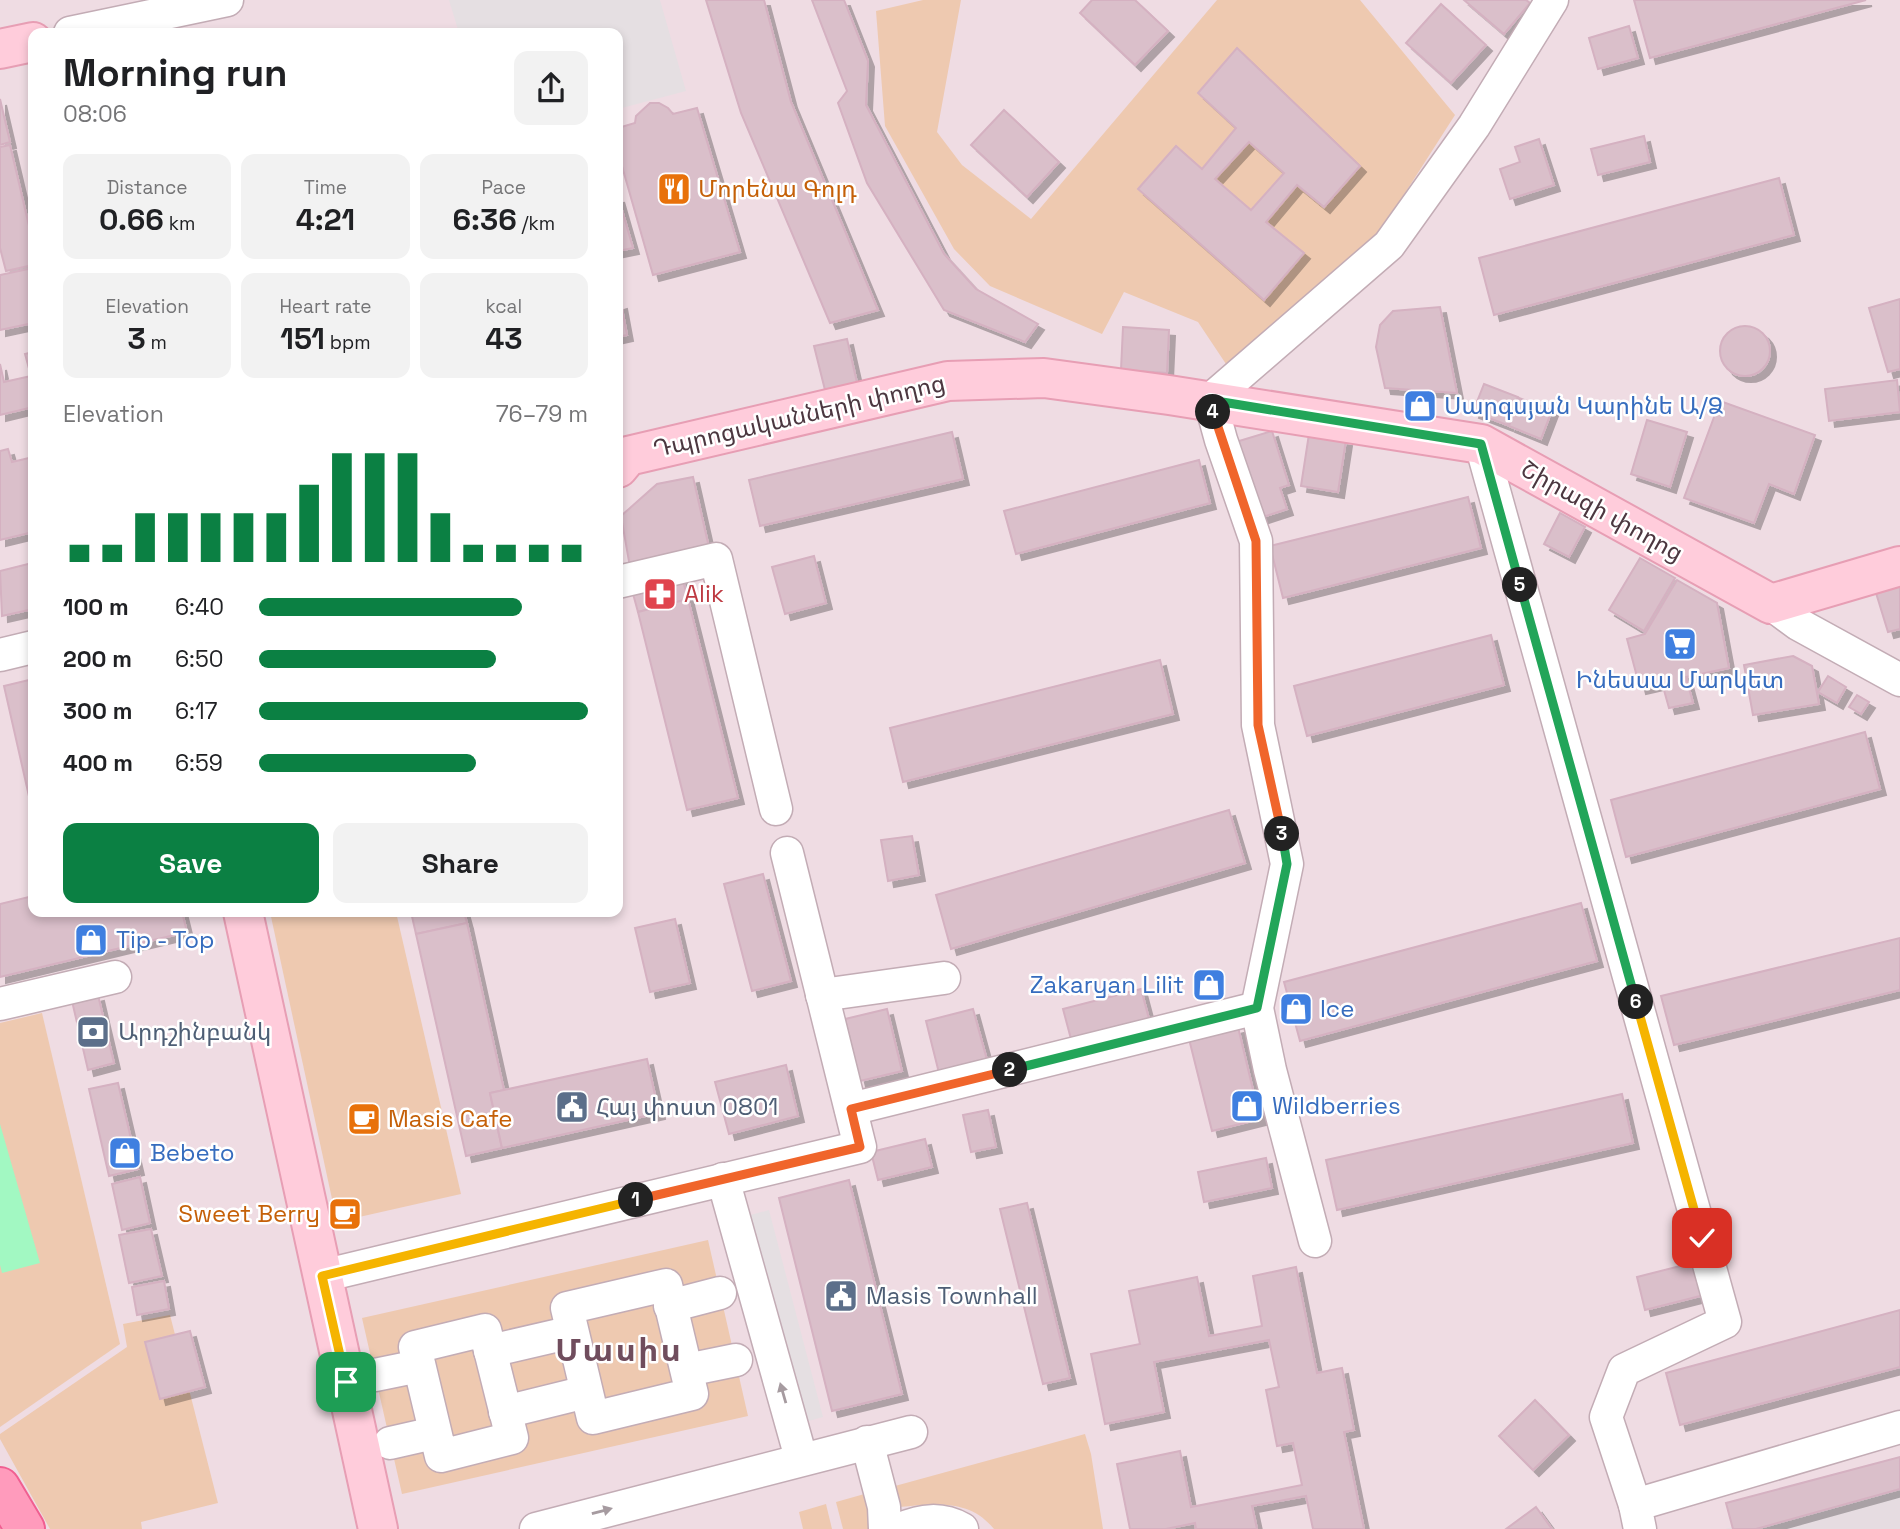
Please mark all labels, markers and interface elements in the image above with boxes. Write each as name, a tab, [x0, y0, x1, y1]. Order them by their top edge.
text: Morning run	[63, 49, 288, 97]
button: share	[514, 51, 588, 125]
text: 08:06	[63, 99, 127, 129]
restaurant icon: Մորենա Գոլդ	[655, 170, 693, 208]
place label: Մորենա Գոլդ	[698, 173, 857, 204]
text: Distance	[107, 175, 188, 200]
text: Time	[304, 175, 347, 200]
text: Pace	[482, 175, 526, 200]
text: 0.66	[99, 200, 164, 239]
text: 4:21	[296, 200, 355, 239]
text: 6:36	[452, 200, 517, 239]
text: km	[164, 211, 195, 236]
text: /km	[517, 211, 555, 236]
text: Elevation	[106, 294, 189, 319]
text: Heart rate	[279, 294, 372, 319]
text: kcal	[485, 294, 522, 319]
text: 3	[127, 319, 146, 358]
text: 151	[280, 319, 325, 358]
text: 43	[485, 319, 522, 358]
text: m	[146, 330, 167, 355]
text: bpm	[325, 330, 371, 355]
street label: Դպրոցականների փողոց	[650, 367, 948, 464]
shop icon: Սարգսյան Կարինե Ա/Ձ	[1401, 387, 1439, 425]
place label: Սարգսյան Կարինե Ա/Ձ	[1444, 390, 1723, 421]
pin: 4	[1196, 394, 1230, 430]
text: Elevation	[63, 399, 164, 429]
text: 76–79 m	[496, 399, 588, 429]
text: 4	[1206, 399, 1219, 424]
street label: Շիրազի փողոց	[1516, 453, 1689, 568]
pin: 5	[1502, 568, 1538, 602]
text: 5	[1514, 572, 1525, 597]
pharmacy icon: Alik	[641, 575, 679, 613]
place label: Alik	[684, 578, 724, 609]
text: 100 m	[63, 592, 129, 622]
text: 6:40	[175, 592, 224, 622]
supermarket icon: Ինեսսա Մարկետ	[1661, 625, 1699, 663]
text: 200 m	[63, 644, 132, 674]
text: 6:50	[175, 644, 223, 674]
place label: Ինեսսա Մարկետ	[1576, 664, 1784, 695]
text: 300 m	[63, 696, 132, 726]
text: 6:17	[175, 696, 217, 726]
text: 400 m	[63, 748, 133, 778]
text: 6:59	[175, 748, 223, 778]
pin: 3	[1264, 816, 1300, 852]
text: 3	[1276, 821, 1287, 846]
button: Save	[63, 823, 319, 903]
button: Share	[333, 823, 588, 903]
shop icon: Tip - Top	[72, 921, 110, 959]
place label: Tip - Top	[116, 924, 214, 955]
shop icon: Zakaryan Lilit	[1190, 966, 1228, 1004]
place label: Zakaryan Lilit	[1030, 969, 1184, 1000]
pin: 6	[1618, 984, 1654, 1020]
text: 6	[1630, 989, 1641, 1014]
shop icon: Ice	[1277, 990, 1315, 1028]
place label: Ice	[1320, 993, 1354, 1024]
bank icon: Արդշինբանկ	[74, 1013, 112, 1051]
place label: Արդշինբանկ	[118, 1016, 271, 1047]
pin: 2	[992, 1052, 1028, 1088]
text: 2	[1004, 1057, 1015, 1082]
shop icon: Wildberries	[1228, 1087, 1266, 1125]
public building icon: Հայ փոստ 0801	[553, 1088, 591, 1126]
place label: Wildberries	[1272, 1090, 1401, 1121]
place label: Հայ փոստ 0801	[596, 1091, 778, 1122]
cafe icon: Masis Cafe	[345, 1100, 383, 1138]
place label: Masis Cafe	[388, 1103, 513, 1134]
shop icon: Bebeto	[106, 1134, 144, 1172]
place label: Bebeto	[150, 1137, 235, 1168]
pin: 1	[618, 1182, 654, 1218]
text: 1	[631, 1187, 640, 1212]
cafe icon: Sweet Berry	[326, 1195, 364, 1233]
place label: Sweet Berry	[178, 1198, 320, 1229]
pin	[1672, 1208, 1732, 1268]
icon: check	[1683, 1219, 1721, 1257]
public building icon: Masis Townhall	[822, 1277, 860, 1315]
place label: Masis Townhall	[866, 1280, 1038, 1311]
district label: Մասիս	[555, 1330, 683, 1370]
pin	[316, 1352, 376, 1412]
icon: arrive	[327, 1363, 365, 1401]
one-way arrow	[777, 1381, 788, 1403]
one-way arrow	[592, 1506, 613, 1516]

